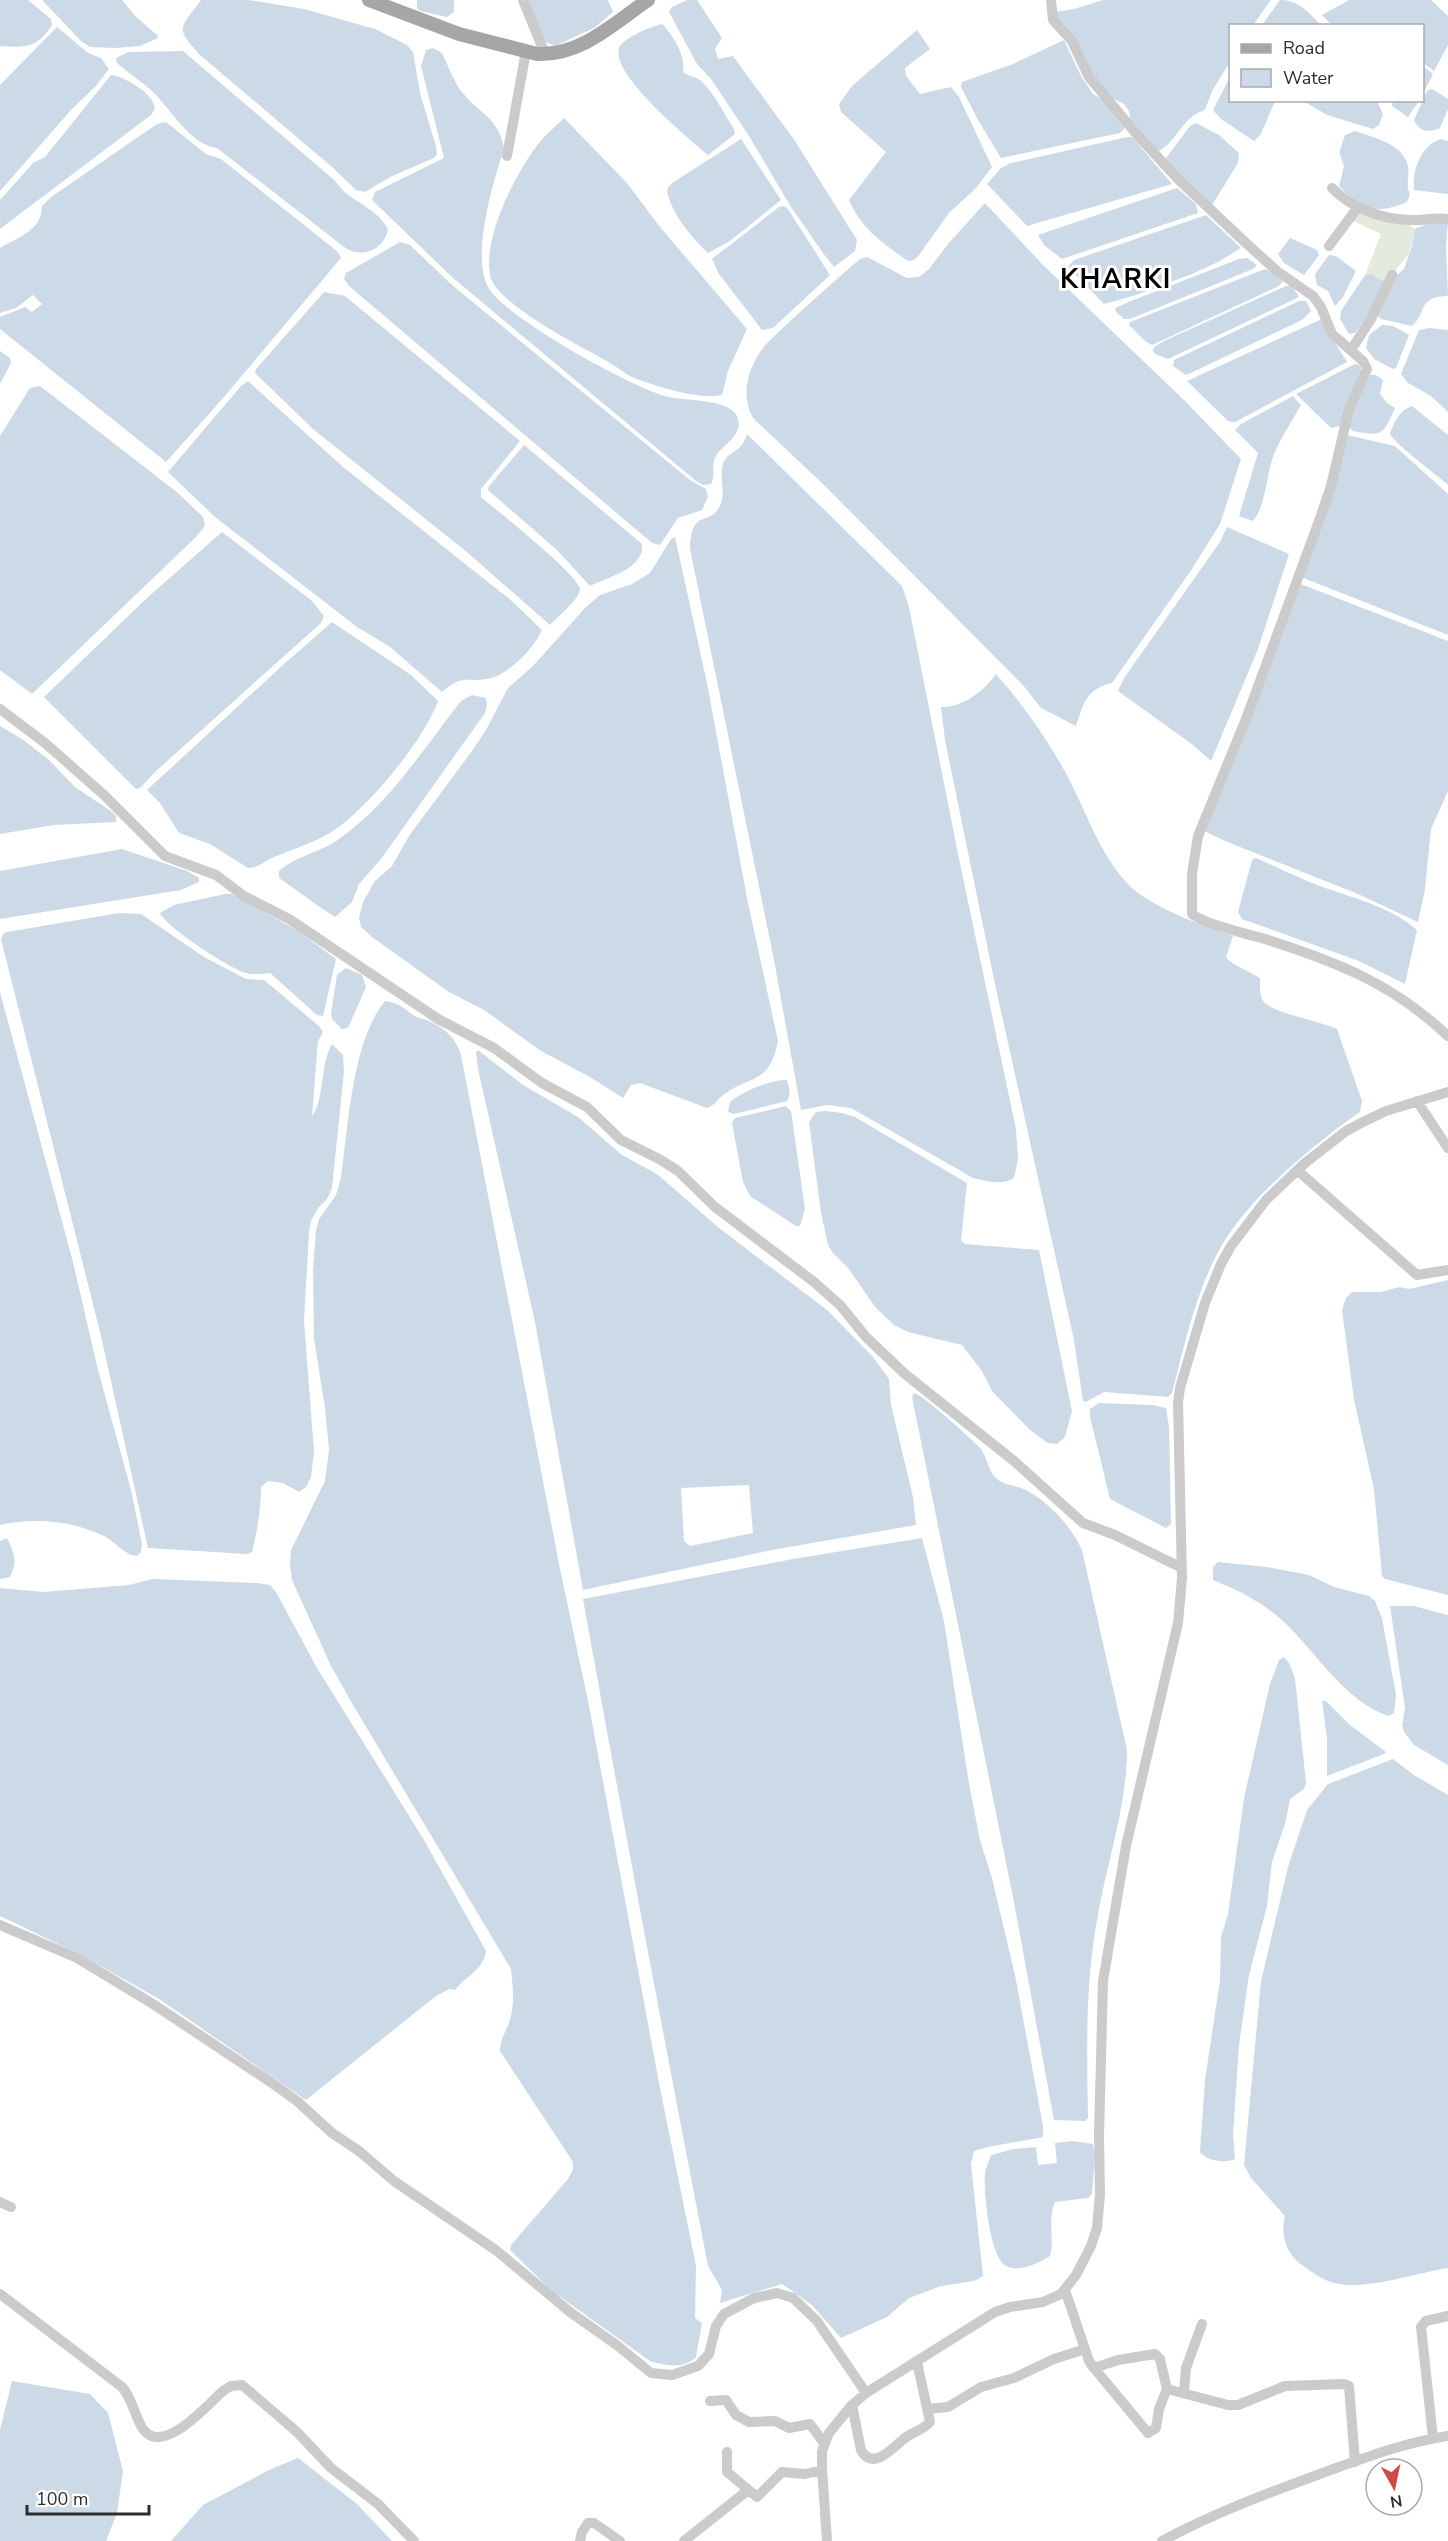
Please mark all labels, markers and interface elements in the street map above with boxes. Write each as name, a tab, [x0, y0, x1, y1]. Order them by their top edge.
legend	[1229, 24, 1424, 102]
text: Road	[1283, 36, 1325, 60]
text: Water	[1283, 66, 1334, 90]
district label: KHARKI	[1060, 261, 1172, 298]
north arrow	[1364, 2457, 1424, 2517]
scale bar	[27, 2478, 148, 2516]
text: 100 m	[36, 2487, 88, 2511]
text: N	[1389, 2489, 1404, 2513]

